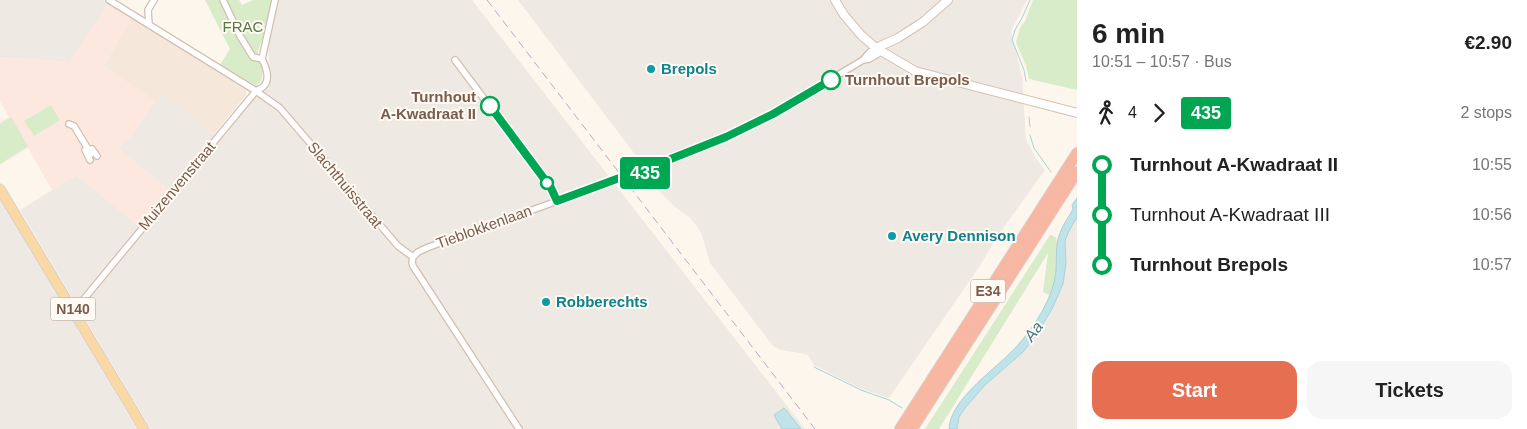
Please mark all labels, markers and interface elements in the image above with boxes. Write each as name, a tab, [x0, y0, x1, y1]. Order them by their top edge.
park label: FRAC	[223, 18, 264, 35]
text: 6 min	[1092, 18, 1165, 49]
text: €2.90	[1464, 32, 1512, 53]
text: 10:51 – 10:57 · Bus	[1092, 53, 1232, 70]
place label: Brepols	[661, 60, 717, 77]
marker: Brepols	[645, 63, 657, 75]
marker: Turnhout Brepols	[821, 70, 841, 90]
place label: Turnhout Brepols	[845, 71, 970, 88]
place label: Turnhout A-Kwadraat II	[380, 88, 476, 122]
marker: Turnhout A-Kwadraat II	[480, 96, 500, 116]
icon: walk	[1092, 99, 1120, 127]
icon: forward	[1145, 99, 1173, 127]
text: 435	[1191, 103, 1221, 123]
text: 4	[1128, 104, 1137, 121]
text: 2 stops	[1460, 104, 1512, 121]
street label: Muizenvenstraat	[135, 137, 219, 233]
street label: Slachthuisstraat	[305, 138, 387, 232]
text: Turnhout A-Kwadraat II	[1130, 154, 1338, 175]
text: 10:55	[1472, 156, 1512, 173]
line badge: 435	[616, 157, 674, 189]
text: 435	[630, 163, 660, 183]
unlabelled marker	[540, 176, 554, 190]
street label: Tieblokkenlaan	[434, 201, 534, 252]
text: Turnhout A-Kwadraat III	[1130, 204, 1330, 225]
text: 10:56	[1472, 206, 1512, 223]
place label: Avery Dennison	[902, 227, 1016, 244]
marker: Avery Dennison	[886, 230, 898, 242]
text: Turnhout Brepols	[1130, 254, 1288, 275]
text: 10:57	[1472, 256, 1512, 273]
road number: E34	[970, 280, 1006, 302]
place label: Robberechts	[556, 293, 648, 310]
marker: Robberechts	[540, 296, 552, 308]
road number: N140	[50, 298, 96, 320]
water label: Aa	[1020, 318, 1046, 345]
button: Start	[1092, 361, 1297, 419]
button: Tickets	[1307, 361, 1512, 419]

